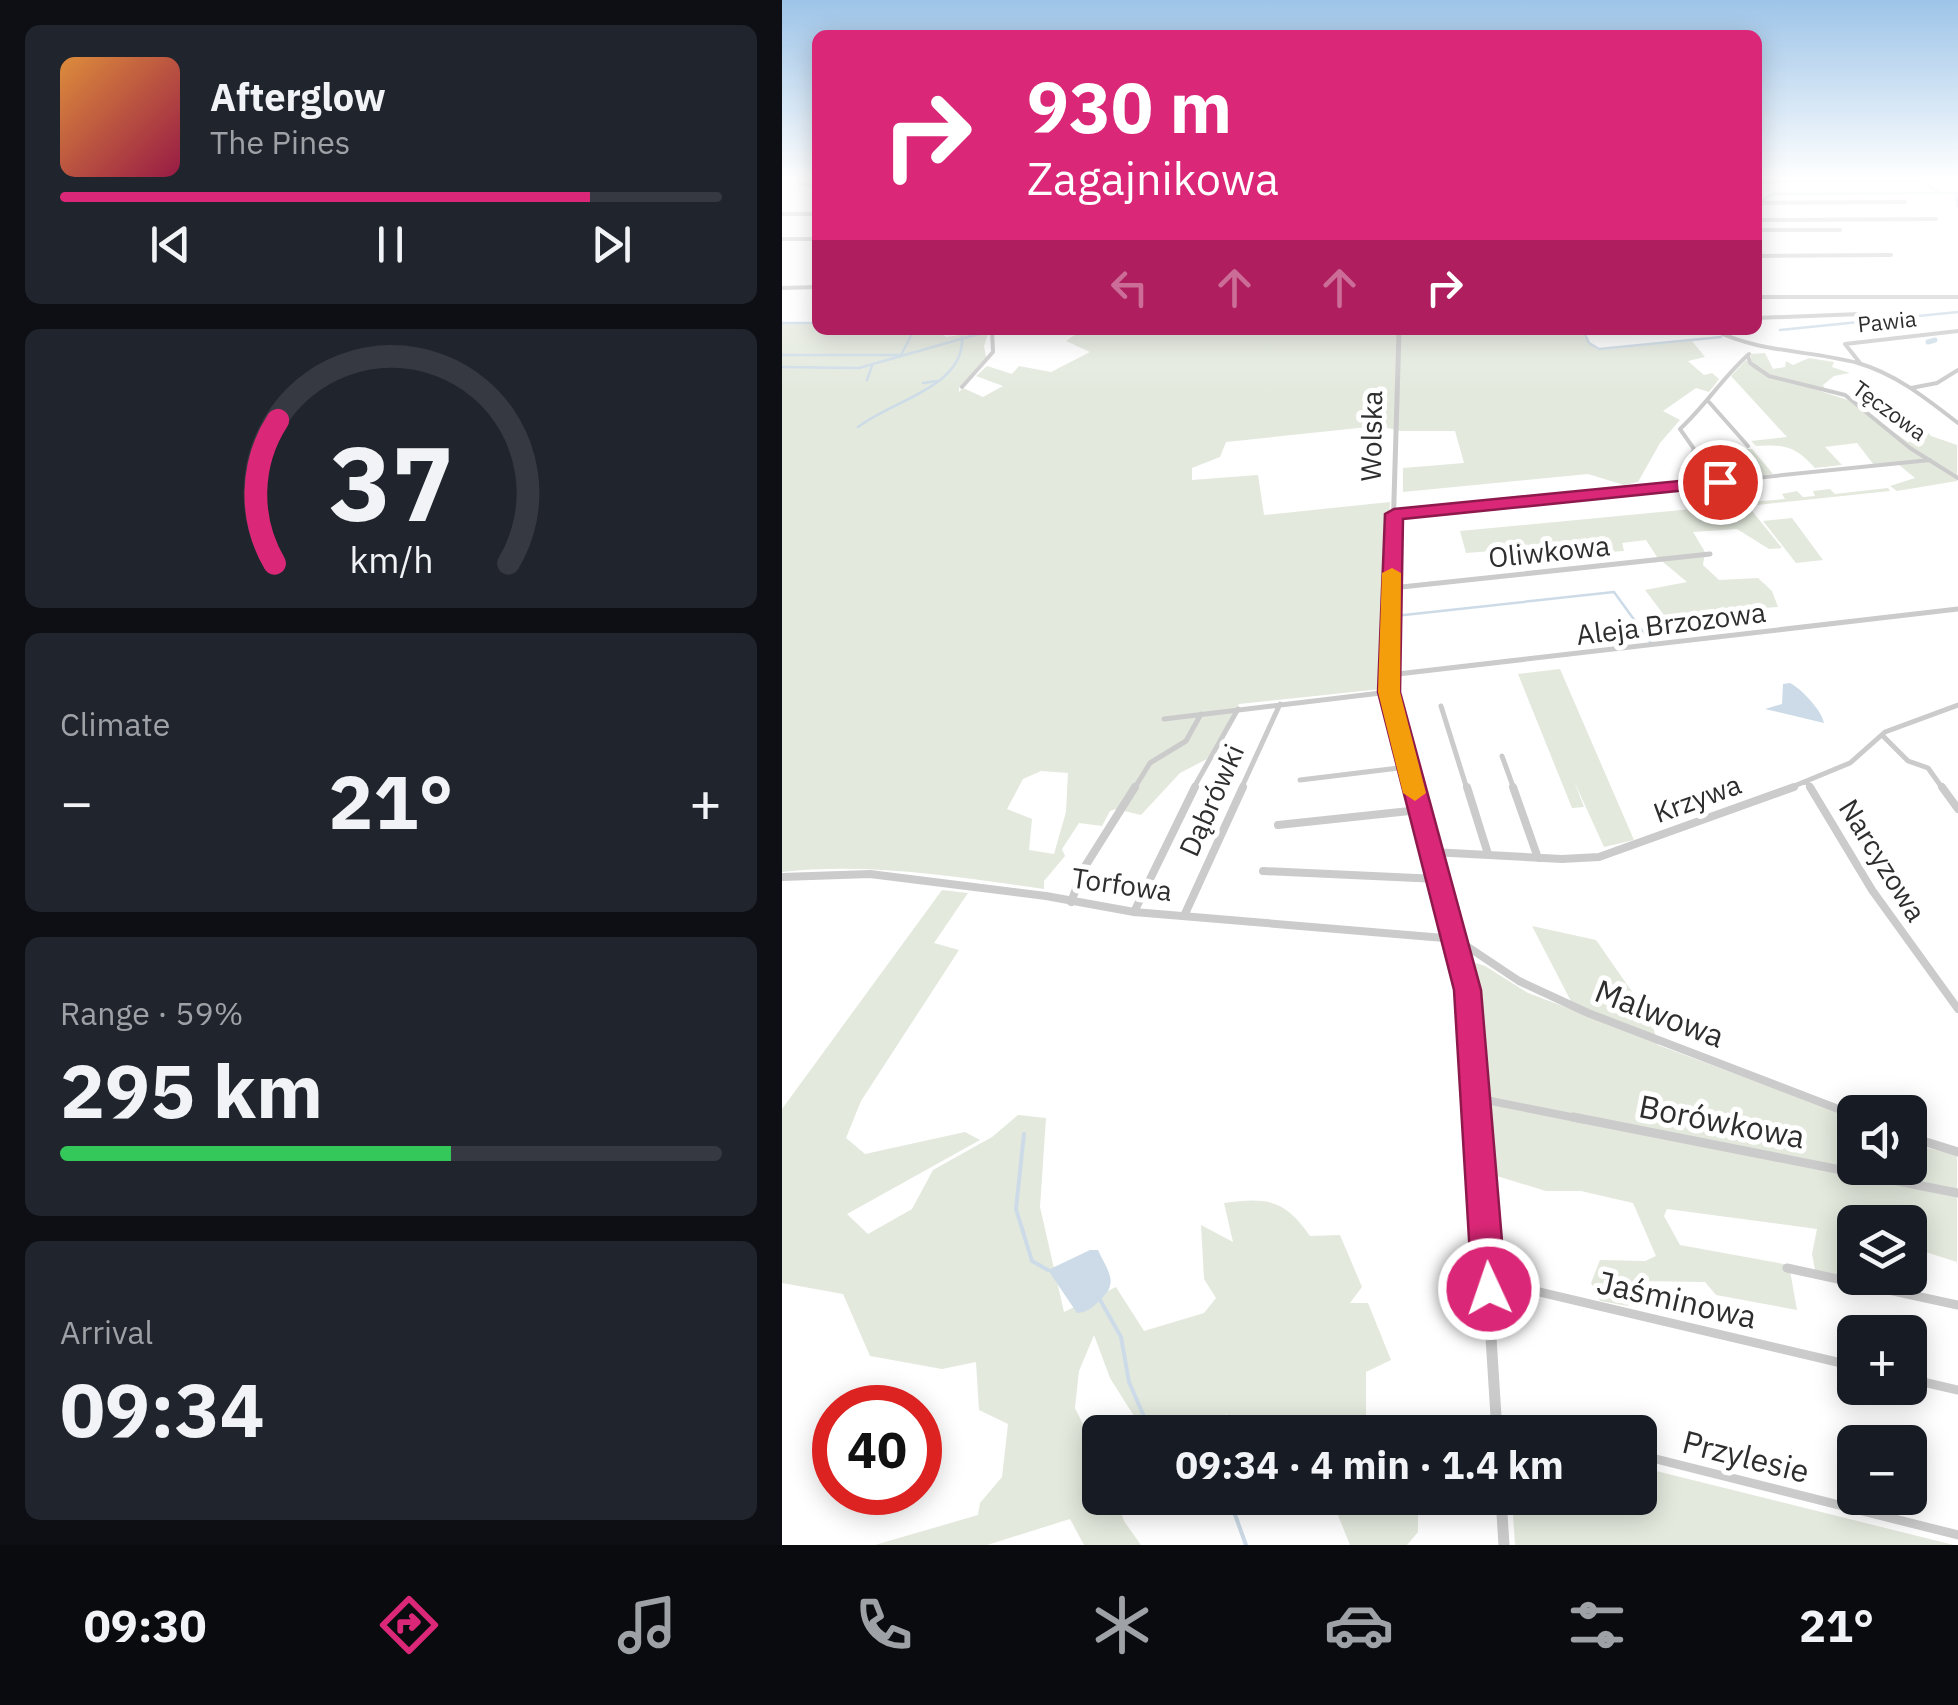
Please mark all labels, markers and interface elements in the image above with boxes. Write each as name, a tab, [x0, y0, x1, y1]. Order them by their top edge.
text: 930 m	[1027, 61, 1232, 152]
icon: right	[862, 70, 992, 200]
text: Afterglow	[210, 72, 386, 121]
text: The Pines	[210, 121, 350, 163]
text: Zagajnikowa	[1027, 149, 1279, 207]
icon: previous	[143, 217, 198, 272]
icon: pause	[363, 217, 418, 272]
icon: next	[584, 217, 639, 272]
icon: left	[1102, 260, 1157, 315]
icon: ahead	[1207, 260, 1262, 315]
icon: ahead	[1312, 260, 1367, 315]
icon: right	[1417, 260, 1472, 315]
street label: Pawia	[1856, 303, 1918, 339]
street label: Tęczowa	[1847, 373, 1933, 447]
street label: Wolska	[1352, 390, 1390, 482]
text: 37	[329, 414, 453, 550]
pin	[1678, 440, 1763, 525]
icon: arrive	[1693, 455, 1748, 510]
street label: Oliwkowa	[1486, 526, 1612, 576]
text: km/h	[349, 536, 433, 583]
street label: Aleja Brzozowa	[1574, 593, 1768, 653]
text: Climate	[60, 703, 170, 745]
street label: Dąbrówki	[1170, 738, 1252, 862]
text: 21°	[328, 752, 454, 850]
street label: Krzywa	[1648, 765, 1746, 831]
text: −	[60, 766, 93, 837]
text: +	[689, 766, 722, 837]
street label: Narcyzowa	[1831, 792, 1935, 928]
street label: Torfowa	[1069, 859, 1175, 909]
street label: Malwowa	[1589, 969, 1731, 1057]
text: Range · 59%	[60, 992, 243, 1034]
text: 295 km	[60, 1041, 323, 1139]
street label: Borówkowa	[1635, 1084, 1809, 1158]
map controls	[1837, 1095, 1927, 1515]
button: sound	[1837, 1095, 1927, 1185]
button: layers	[1837, 1205, 1927, 1295]
position arrow	[1437, 1237, 1541, 1341]
street label: Jaśminowa	[1593, 1260, 1761, 1338]
text: Arrival	[60, 1311, 153, 1353]
button: +	[1837, 1315, 1927, 1405]
text: 09:34	[60, 1360, 265, 1458]
speed limit sign: 40	[812, 1385, 942, 1515]
street label: Przylesie	[1678, 1420, 1814, 1492]
button: −	[1837, 1425, 1927, 1515]
text: 09:34 · 4 min · 1.4 km	[1175, 1440, 1564, 1489]
icon: directions	[374, 1590, 444, 1660]
icon: music	[612, 1590, 682, 1660]
icon: phone	[849, 1590, 919, 1660]
icon: climate	[1087, 1590, 1157, 1660]
icon: car	[1324, 1590, 1394, 1660]
icon: filters	[1562, 1590, 1632, 1660]
text: 09:30	[84, 1596, 207, 1654]
text: 21°	[1799, 1596, 1874, 1654]

